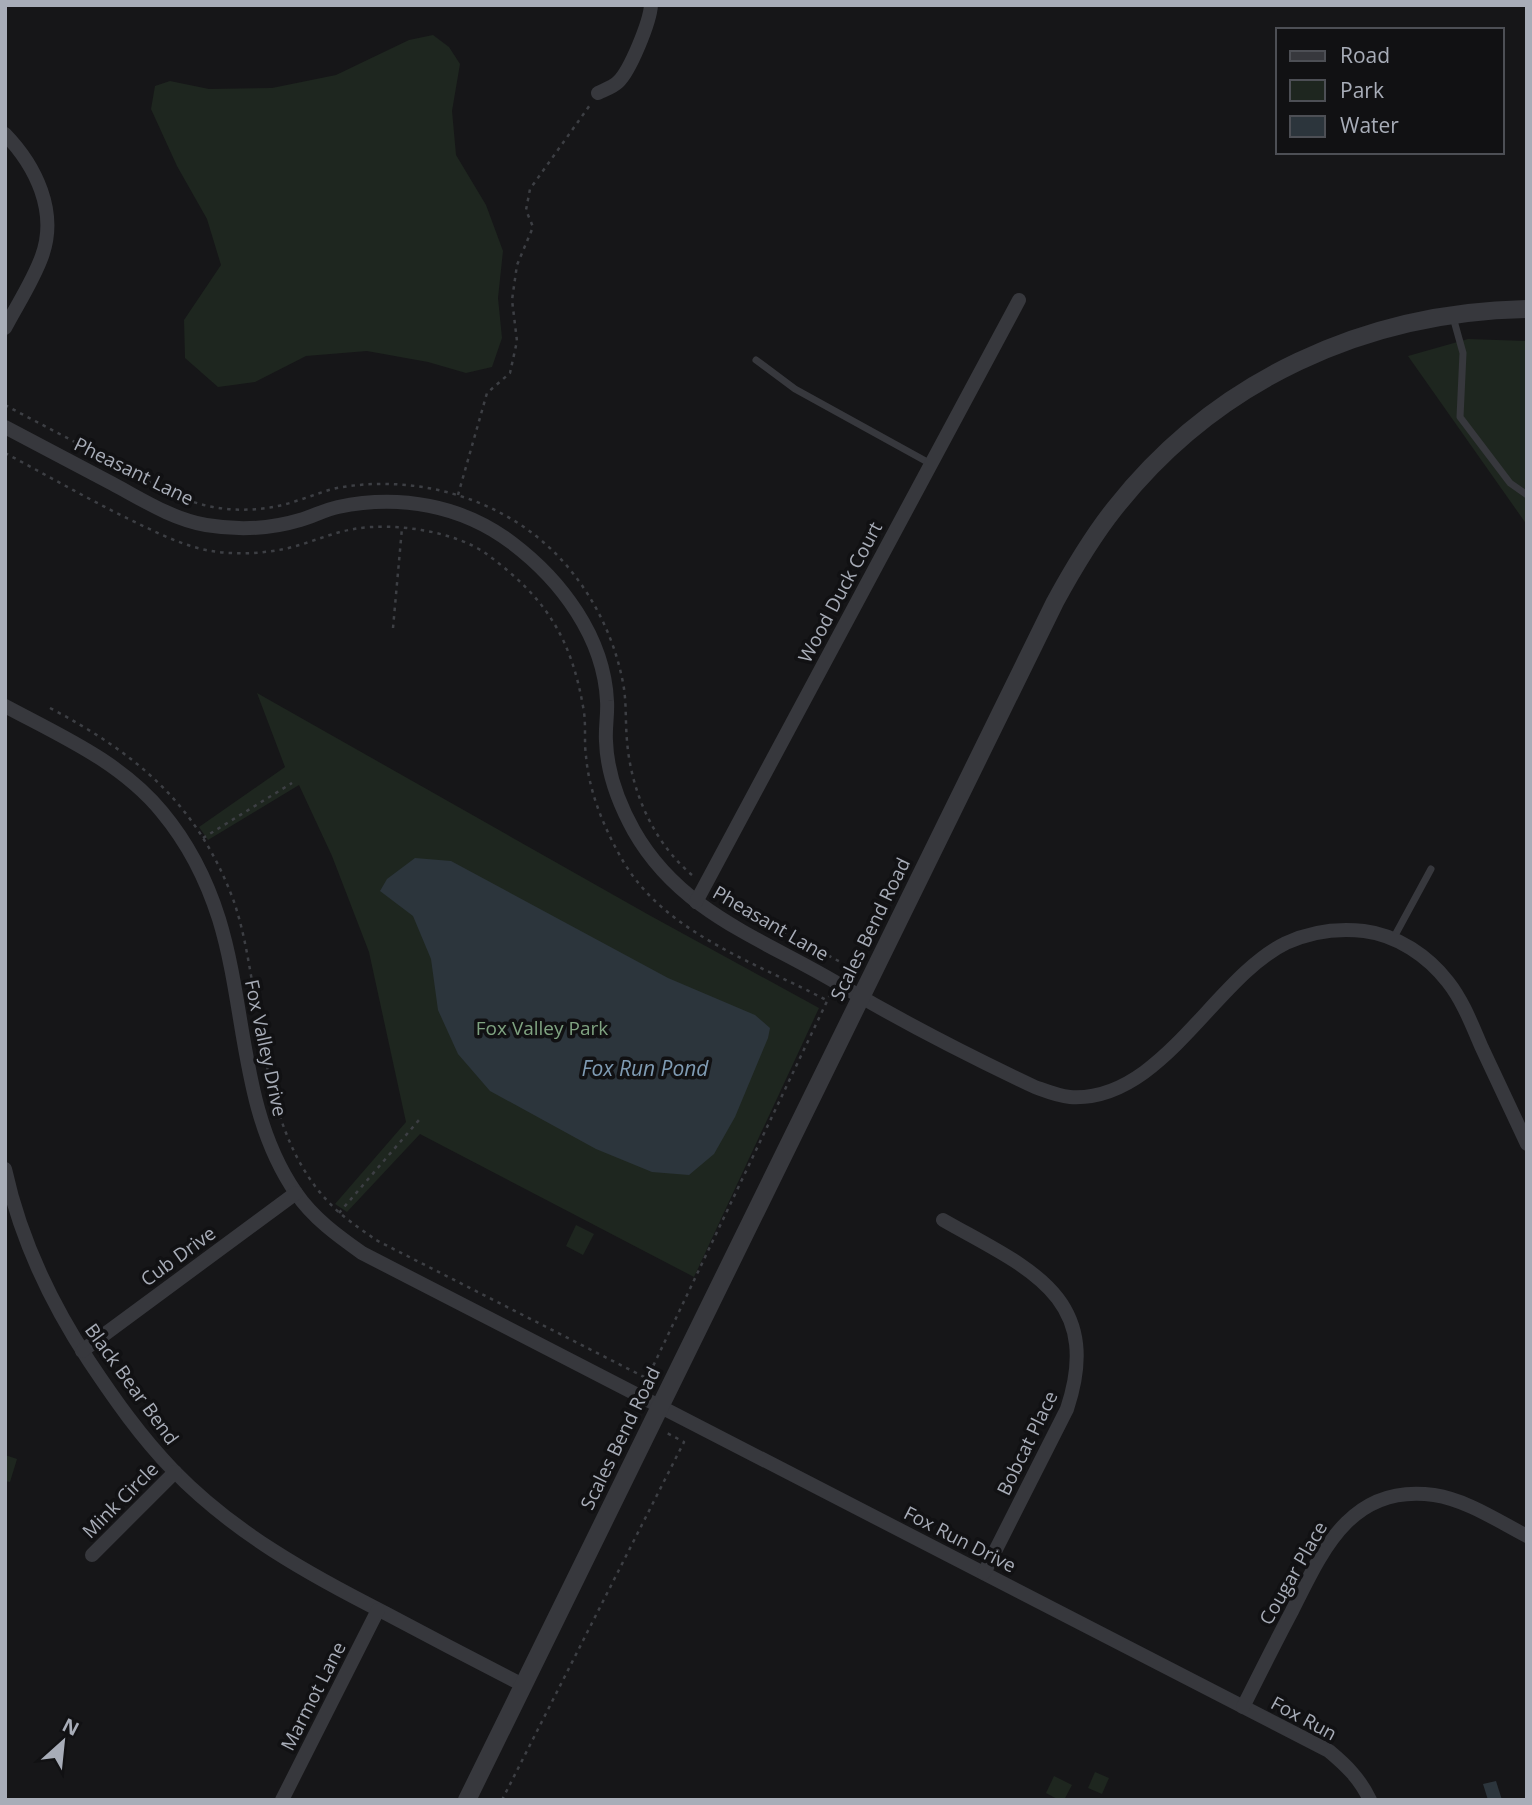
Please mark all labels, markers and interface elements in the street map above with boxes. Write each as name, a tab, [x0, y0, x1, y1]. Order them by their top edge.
legend	[1276, 28, 1504, 154]
text: Road	[1340, 41, 1390, 69]
text: Park	[1340, 76, 1384, 104]
text: Water	[1340, 111, 1399, 139]
street label: Pheasant Lane	[70, 431, 198, 511]
street label: Wood Duck Court	[792, 517, 888, 667]
street label: Scales Bend Road	[824, 853, 916, 1005]
street label: Pheasant Lane	[708, 879, 834, 967]
street label: Fox Valley Drive	[239, 977, 293, 1119]
park label: Fox Valley Park	[476, 1015, 608, 1041]
water label: Fox Run Pond	[582, 1054, 709, 1082]
street label: Cub Drive	[135, 1220, 221, 1292]
street label: Black Bear Bend	[79, 1318, 185, 1450]
street label: Scales Bend Road	[574, 1362, 666, 1514]
street label: Bobcat Place	[990, 1386, 1064, 1500]
street label: Mink Circle	[76, 1456, 164, 1544]
street label: Fox Run Drive	[899, 1500, 1021, 1578]
street label: Cougar Place	[1253, 1517, 1333, 1629]
street label: Marmot Lane	[274, 1637, 352, 1755]
street label: Fox Run	[1266, 1690, 1342, 1746]
north arrow	[28, 1707, 98, 1777]
text: N	[58, 1712, 84, 1742]

